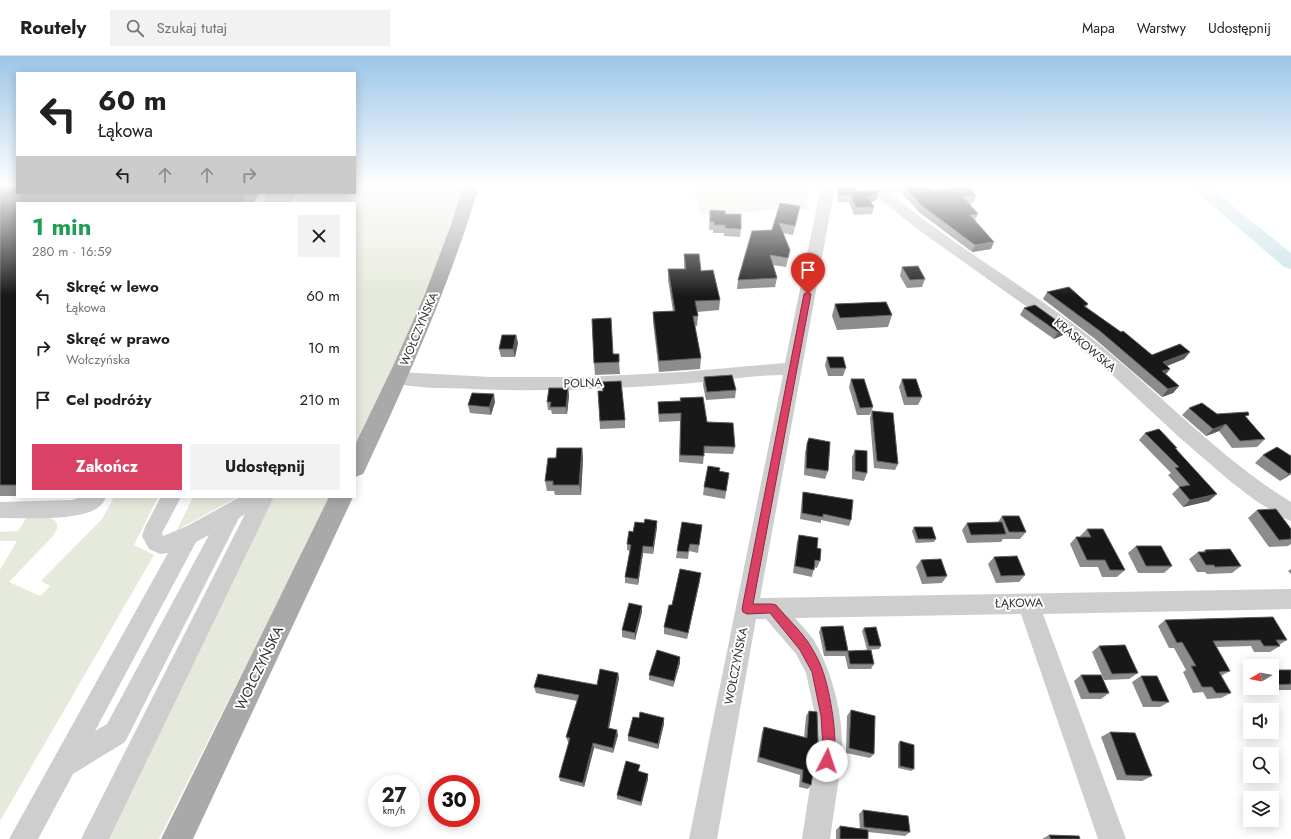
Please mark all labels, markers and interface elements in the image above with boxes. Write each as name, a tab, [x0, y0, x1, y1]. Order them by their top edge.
search box	[110, 10, 390, 46]
text: Routely	[20, 14, 86, 41]
icon: search	[124, 17, 146, 39]
text: Szukaj tutaj	[156, 17, 227, 39]
text: Mapa	[1082, 18, 1115, 38]
text: Warstwy	[1137, 18, 1186, 38]
text: Udostępnij	[1208, 18, 1271, 38]
text: 60 m	[98, 80, 167, 121]
icon: left	[32, 88, 84, 140]
text: Łąkowa	[98, 118, 153, 144]
icon: left	[112, 164, 134, 186]
icon: ahead	[154, 164, 176, 186]
icon: ahead	[196, 164, 218, 186]
icon: right	[238, 164, 260, 186]
text: 1 min	[32, 209, 92, 244]
button: close	[298, 215, 340, 257]
text: 280 m · 16:59	[32, 242, 112, 261]
pin	[791, 253, 825, 294]
icon: arrive	[797, 259, 819, 281]
text: Skręć w lewo	[66, 276, 159, 298]
icon: left	[32, 285, 54, 307]
text: 60 m	[306, 285, 340, 307]
street label: WOŁCZYŃSKA	[395, 289, 443, 369]
text: Łąkowa	[66, 298, 106, 317]
street label: KRASKOWSKA	[1050, 314, 1120, 377]
text: Skręć w prawo	[66, 328, 170, 350]
icon: right	[32, 337, 54, 359]
text: 10 m	[308, 337, 340, 359]
text: Wołczyńska	[66, 350, 130, 369]
street label: POLNA	[563, 373, 603, 393]
icon: arrive	[32, 389, 54, 411]
text: Cel podróży	[66, 389, 151, 411]
text: 210 m	[300, 389, 340, 411]
button: Zakończ	[32, 444, 182, 490]
button: Udostępnij	[190, 444, 340, 490]
street label: ŁĄKOWA	[994, 594, 1043, 612]
street label: WOŁCZYŃSKA	[230, 622, 288, 714]
street label: WOŁCZYŃSKA	[720, 626, 752, 706]
north arrow	[1243, 659, 1279, 695]
map controls	[1243, 659, 1279, 827]
button: sound	[1243, 703, 1279, 739]
position arrow	[806, 740, 848, 782]
button: search	[1243, 747, 1279, 783]
speed limit sign: 30	[428, 775, 480, 827]
text: 27	[381, 781, 407, 810]
button: layers	[1243, 791, 1279, 827]
text: km/h	[383, 803, 405, 818]

